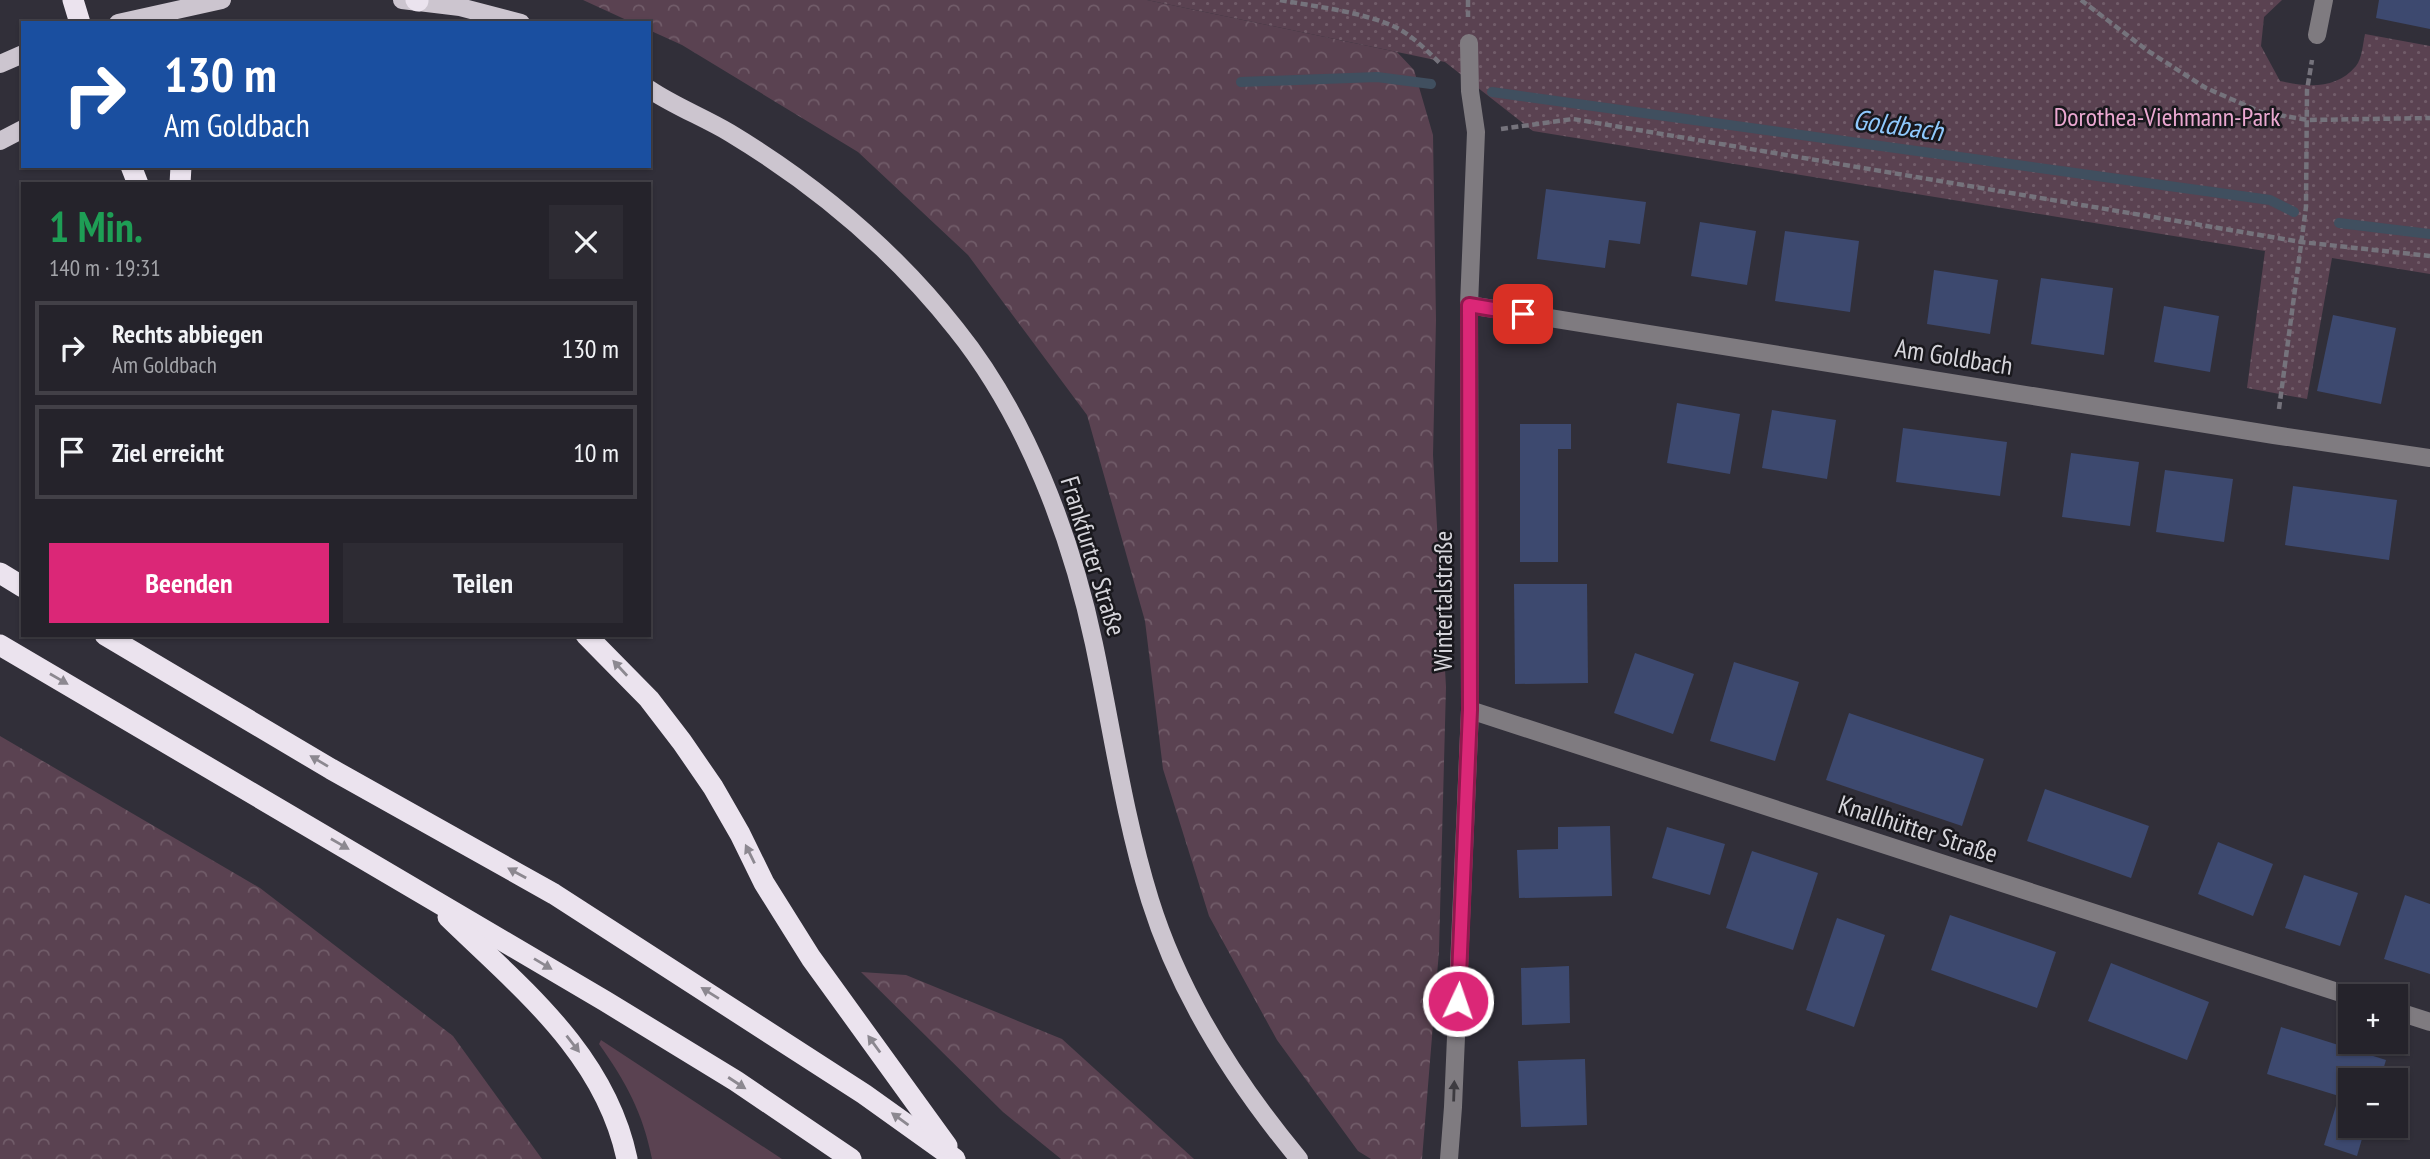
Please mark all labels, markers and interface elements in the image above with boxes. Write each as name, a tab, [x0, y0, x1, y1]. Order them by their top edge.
text: 130 m	[164, 42, 277, 106]
icon: right	[49, 49, 140, 140]
water label: Goldbach	[1851, 100, 1947, 149]
park label: Dorothea-Viehmann-Park	[2054, 100, 2280, 133]
text: Am Goldbach	[164, 104, 310, 146]
text: 1 Min.	[49, 199, 143, 254]
button: close	[549, 205, 623, 279]
text: 140 m · 19:31	[49, 253, 161, 282]
pin	[1493, 284, 1553, 344]
icon: arrive	[1504, 295, 1542, 333]
text: Rechts abbiegen	[112, 317, 263, 350]
icon: right	[53, 329, 91, 367]
street label: Am Goldbach	[1893, 331, 2015, 382]
text: 130 m	[561, 332, 619, 365]
text: Am Goldbach	[112, 350, 217, 379]
icon: arrive	[53, 433, 91, 471]
text: Ziel erreicht	[112, 436, 224, 469]
text: 10 m	[573, 436, 619, 469]
street label: Frankfurter Straße	[1054, 472, 1133, 640]
street label: Wintertalstraße	[1426, 531, 1459, 671]
button: Beenden	[49, 543, 329, 623]
button: Teilen	[343, 543, 623, 623]
one-way arrow	[612, 660, 628, 677]
one-way arrow	[49, 673, 68, 686]
one-way arrow	[309, 755, 328, 767]
street label: Knallhütter Straße	[1834, 787, 2002, 870]
one-way arrow	[330, 838, 349, 850]
one-way arrow	[744, 844, 755, 864]
one-way arrow	[507, 867, 527, 879]
one-way arrow	[534, 957, 553, 970]
position arrow	[1421, 964, 1495, 1038]
map controls	[2338, 984, 2408, 1138]
button: +	[2338, 984, 2408, 1054]
one-way arrow	[701, 987, 720, 1000]
one-way arrow	[565, 1034, 580, 1052]
one-way arrow	[867, 1035, 881, 1053]
button: −	[2338, 1068, 2408, 1138]
one-way arrow	[727, 1076, 747, 1089]
one-way arrow	[1448, 1080, 1459, 1102]
one-way arrow	[891, 1112, 909, 1126]

